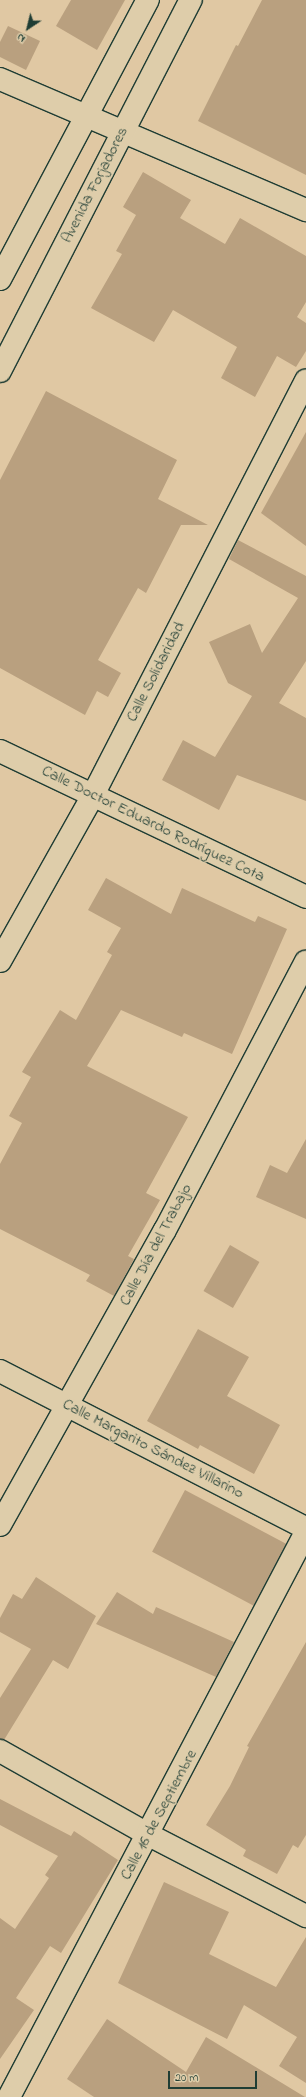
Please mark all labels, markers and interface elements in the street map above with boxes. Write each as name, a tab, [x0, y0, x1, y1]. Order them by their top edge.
north arrow	[8, 8, 48, 48]
text: N	[13, 29, 29, 47]
street label: Avenida Forjadores	[57, 124, 133, 246]
street label: Calle Solidaridad	[123, 619, 189, 725]
street label: Calle Doctor Eduardo Rodríguez Cota	[38, 761, 268, 887]
street label: Calle Día del Trabajo	[116, 1181, 196, 1309]
street label: Calle Margarito Sández Villarino	[59, 1395, 247, 1503]
street label: Calle 16 de Septiembre	[117, 1747, 201, 1883]
scale bar	[170, 2063, 259, 2089]
text: 20 m	[175, 2069, 198, 2087]

